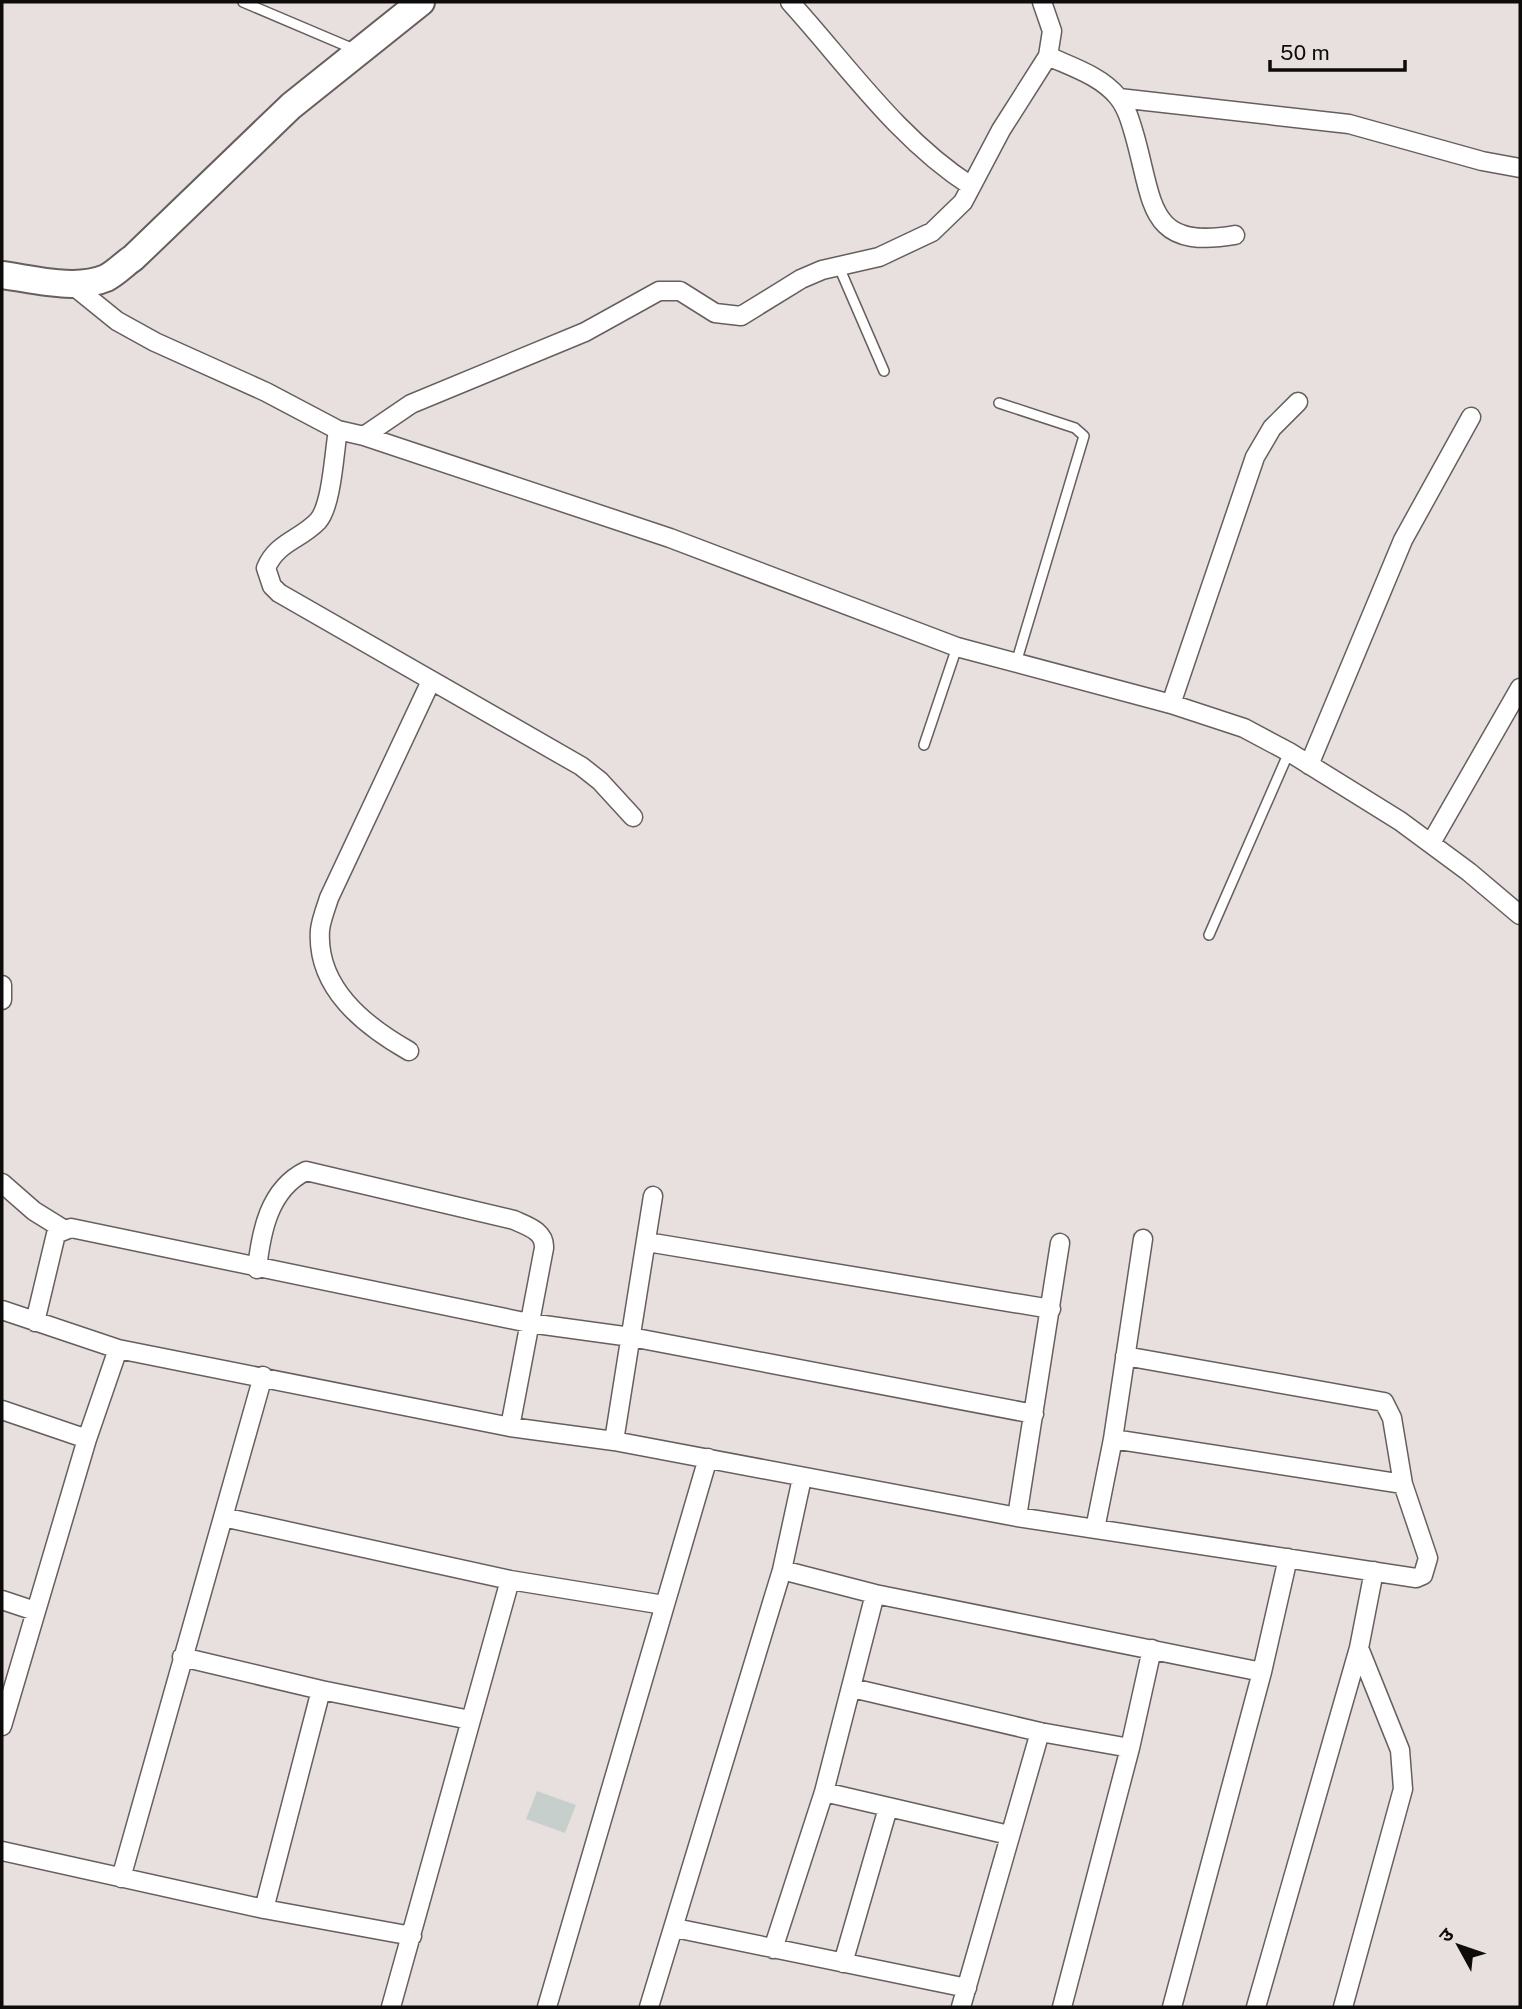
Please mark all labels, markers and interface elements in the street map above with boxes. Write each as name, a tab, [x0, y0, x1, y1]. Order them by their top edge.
scale bar	[1270, 28, 1405, 72]
text: 50 m	[1280, 40, 1330, 65]
north arrow	[1424, 1911, 1494, 1981]
text: उ	[1434, 1923, 1459, 1946]

